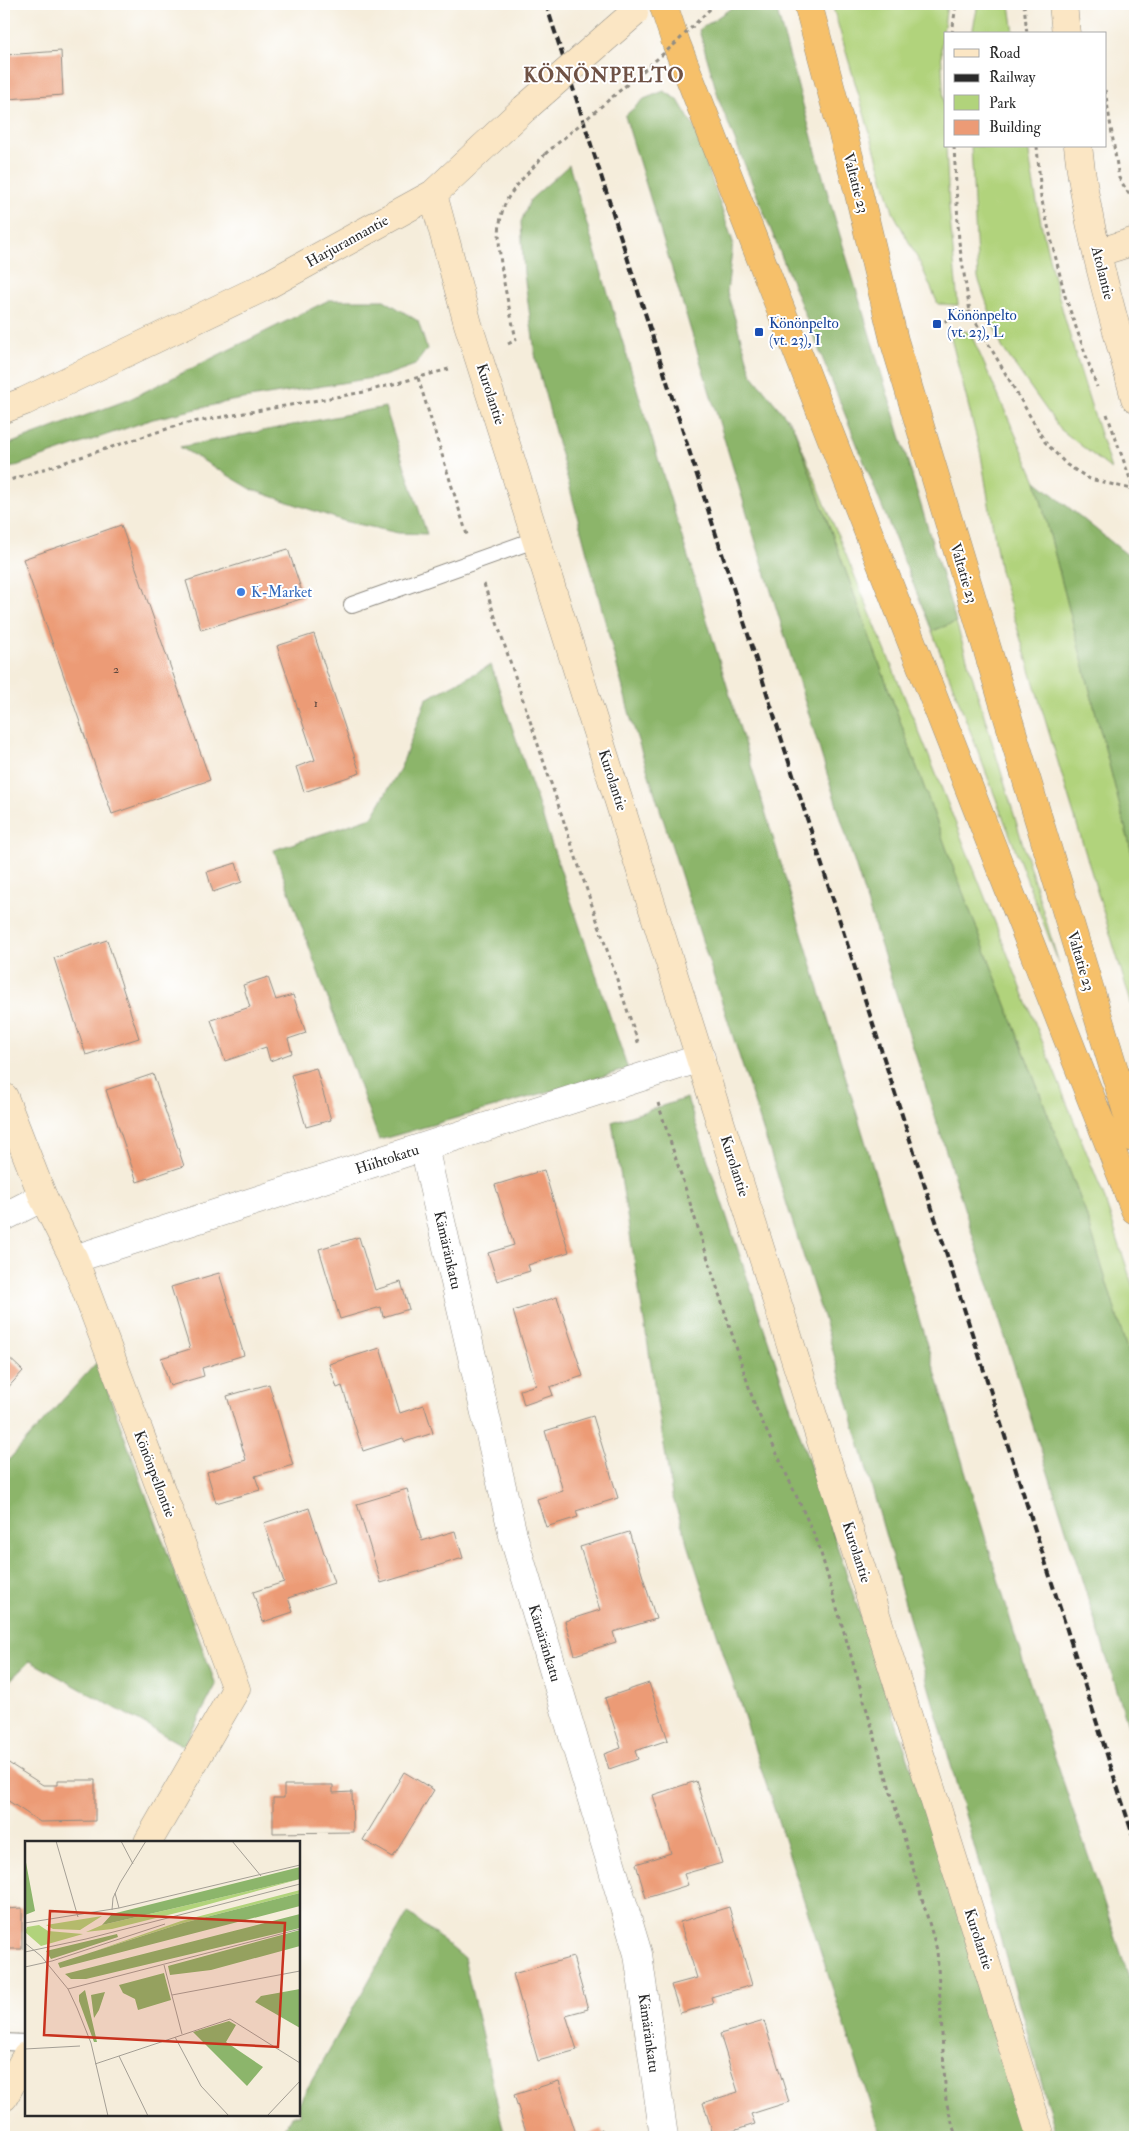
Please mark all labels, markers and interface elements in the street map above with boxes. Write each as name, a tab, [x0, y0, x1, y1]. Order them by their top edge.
legend	[944, 32, 1106, 148]
text: Road	[989, 44, 1021, 63]
district label: KÖNÖNPELTO	[523, 62, 685, 88]
text: Railway	[989, 68, 1036, 87]
text: Park	[989, 94, 1016, 113]
text: Building	[989, 118, 1041, 137]
street label: Valtatie 23	[838, 151, 873, 215]
street label: Harjurannantie	[303, 211, 392, 272]
street label: Atolantie	[1086, 244, 1118, 302]
place label: Könönpelto (vt. 23), L	[947, 306, 1017, 342]
place label: Könönpelto (vt. 23), I	[769, 314, 839, 350]
marker: Könönpelto (vt. 23), L	[931, 318, 943, 330]
marker: Könönpelto (vt. 23), I	[753, 326, 765, 338]
street label: Kurolantie	[472, 361, 509, 427]
street label: Valtatie 23	[945, 541, 982, 606]
place label: K-Market	[251, 583, 312, 602]
marker: K-Market	[235, 586, 247, 598]
house number: 2	[113, 662, 119, 677]
house number: 1	[314, 696, 318, 711]
street label: Kurolantie	[594, 747, 631, 813]
street label: Valtatie 23	[1062, 929, 1099, 994]
street label: Kurolantie	[716, 1133, 753, 1199]
street label: Hiihtokatu	[353, 1140, 422, 1179]
street label: Kämäränkatu	[429, 1209, 466, 1291]
street label: Könönpellontie	[128, 1428, 180, 1521]
street label: Kurolantie	[838, 1519, 875, 1585]
street label: Kämäränkatu	[524, 1602, 565, 1684]
inset map	[25, 1841, 300, 2116]
street label: Kurolantie	[960, 1906, 997, 1972]
street label: Kämäränkatu	[634, 1992, 663, 2074]

